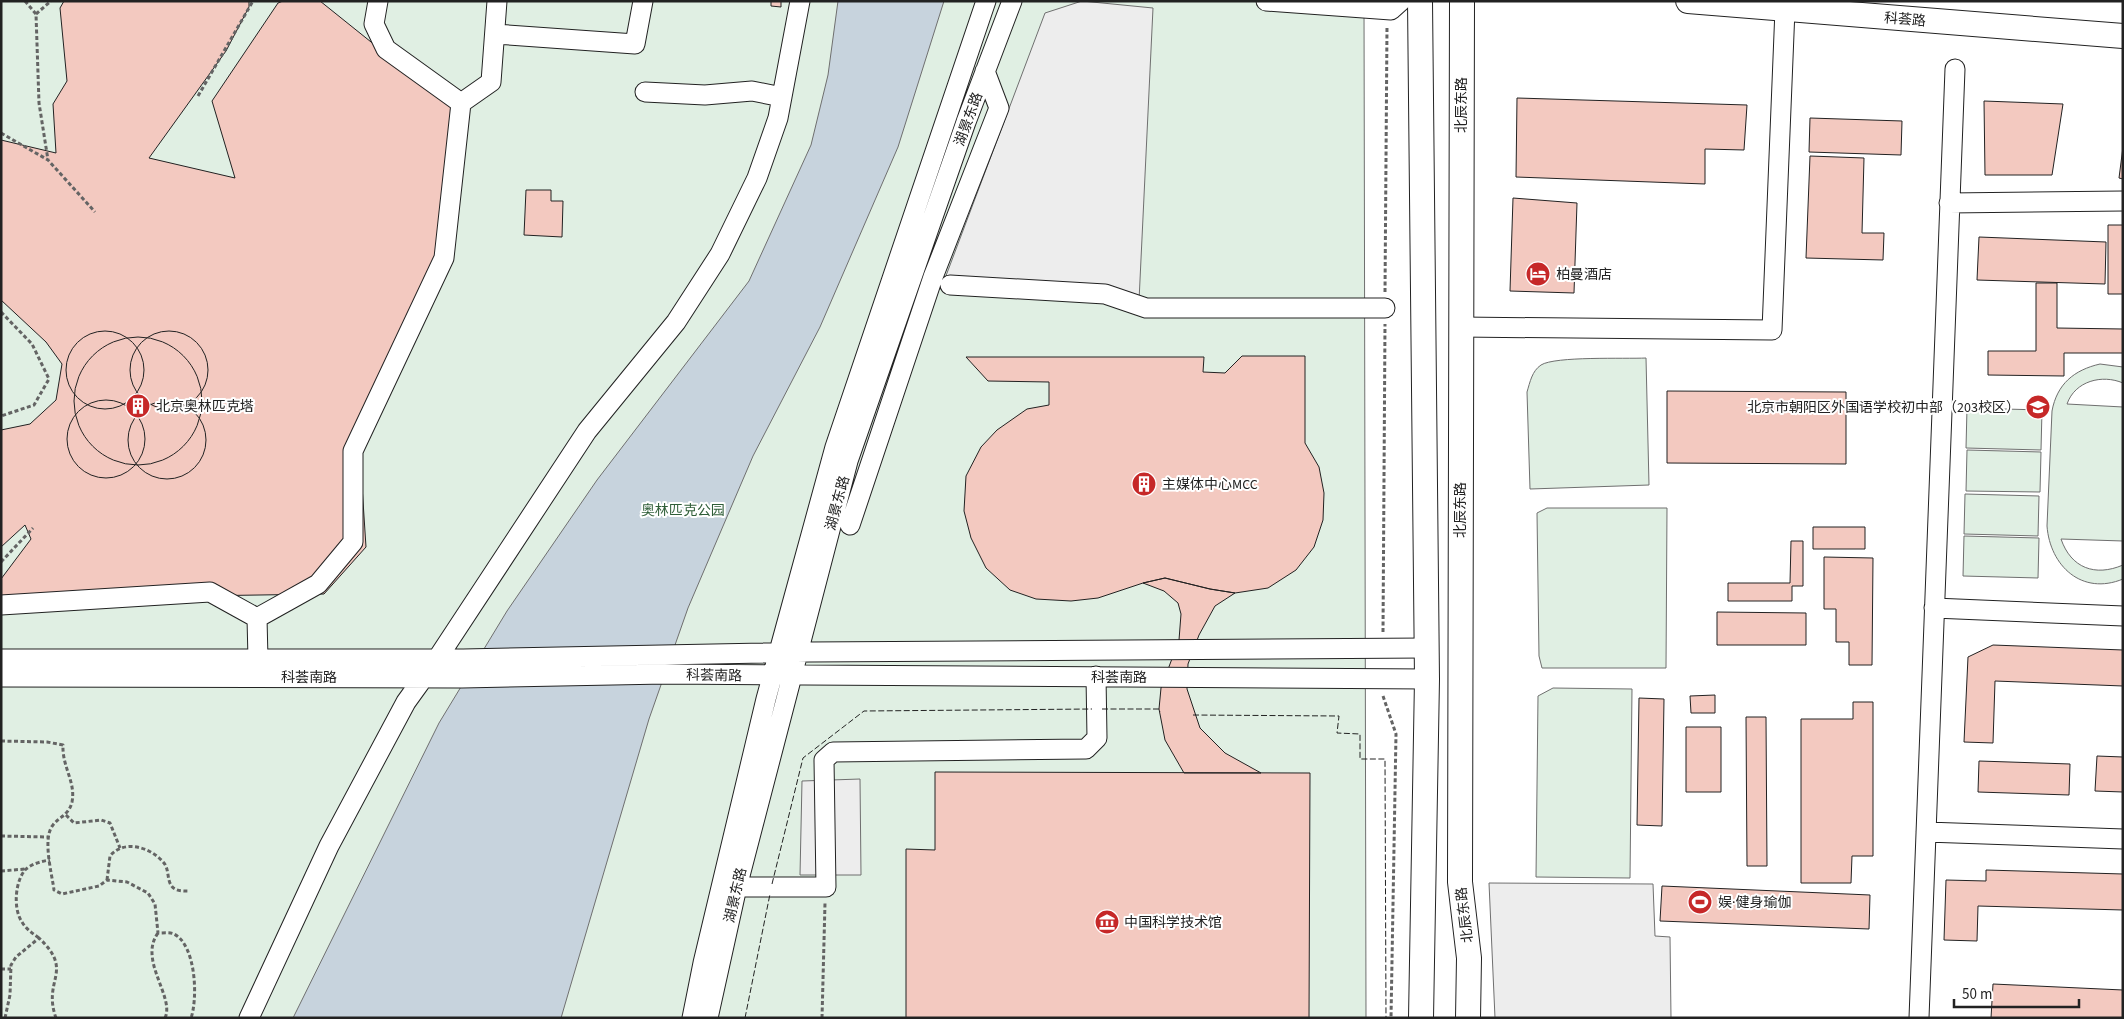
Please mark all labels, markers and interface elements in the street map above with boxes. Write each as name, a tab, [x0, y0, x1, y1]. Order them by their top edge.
street label: 科荟路	[1883, 8, 1927, 32]
street label: 北辰东路	[1452, 77, 1472, 133]
street label: 湖景东路	[950, 90, 988, 149]
hotel icon: 柏曼酒店	[1525, 261, 1551, 287]
place label: 柏曼酒店	[1556, 265, 1612, 285]
building icon: 北京奥林匹克塔	[125, 393, 151, 419]
school or university icon: 北京市朝阳区外国语学校初中部（203校区）	[2025, 394, 2051, 420]
place label: 北京奥林匹克塔	[156, 397, 254, 417]
place label: 北京市朝阳区外国语学校初中部（203校区）	[1747, 398, 2020, 418]
building icon: 主媒体中心MCC	[1131, 471, 1157, 497]
street label: 湖景东路	[821, 474, 855, 533]
place label: 主媒体中心MCC	[1162, 475, 1258, 495]
street label: 北辰东路	[1451, 482, 1471, 538]
park label: 奥林匹克公园	[641, 501, 725, 521]
street label: 科荟南路	[686, 666, 742, 686]
street label: 科荟南路	[281, 668, 337, 688]
street label: 科荟南路	[1091, 668, 1147, 688]
street label: 湖景东路	[720, 866, 752, 925]
street label: 北辰东路	[1452, 886, 1478, 944]
sports icon: 娱·健身瑜伽	[1687, 889, 1713, 915]
place label: 娱·健身瑜伽	[1718, 893, 1792, 913]
museum icon: 中国科学技术馆	[1094, 909, 1120, 935]
place label: 中国科学技术馆	[1124, 913, 1222, 933]
scale bar	[1954, 976, 2079, 1008]
text: 50 m	[1962, 984, 1992, 1005]

